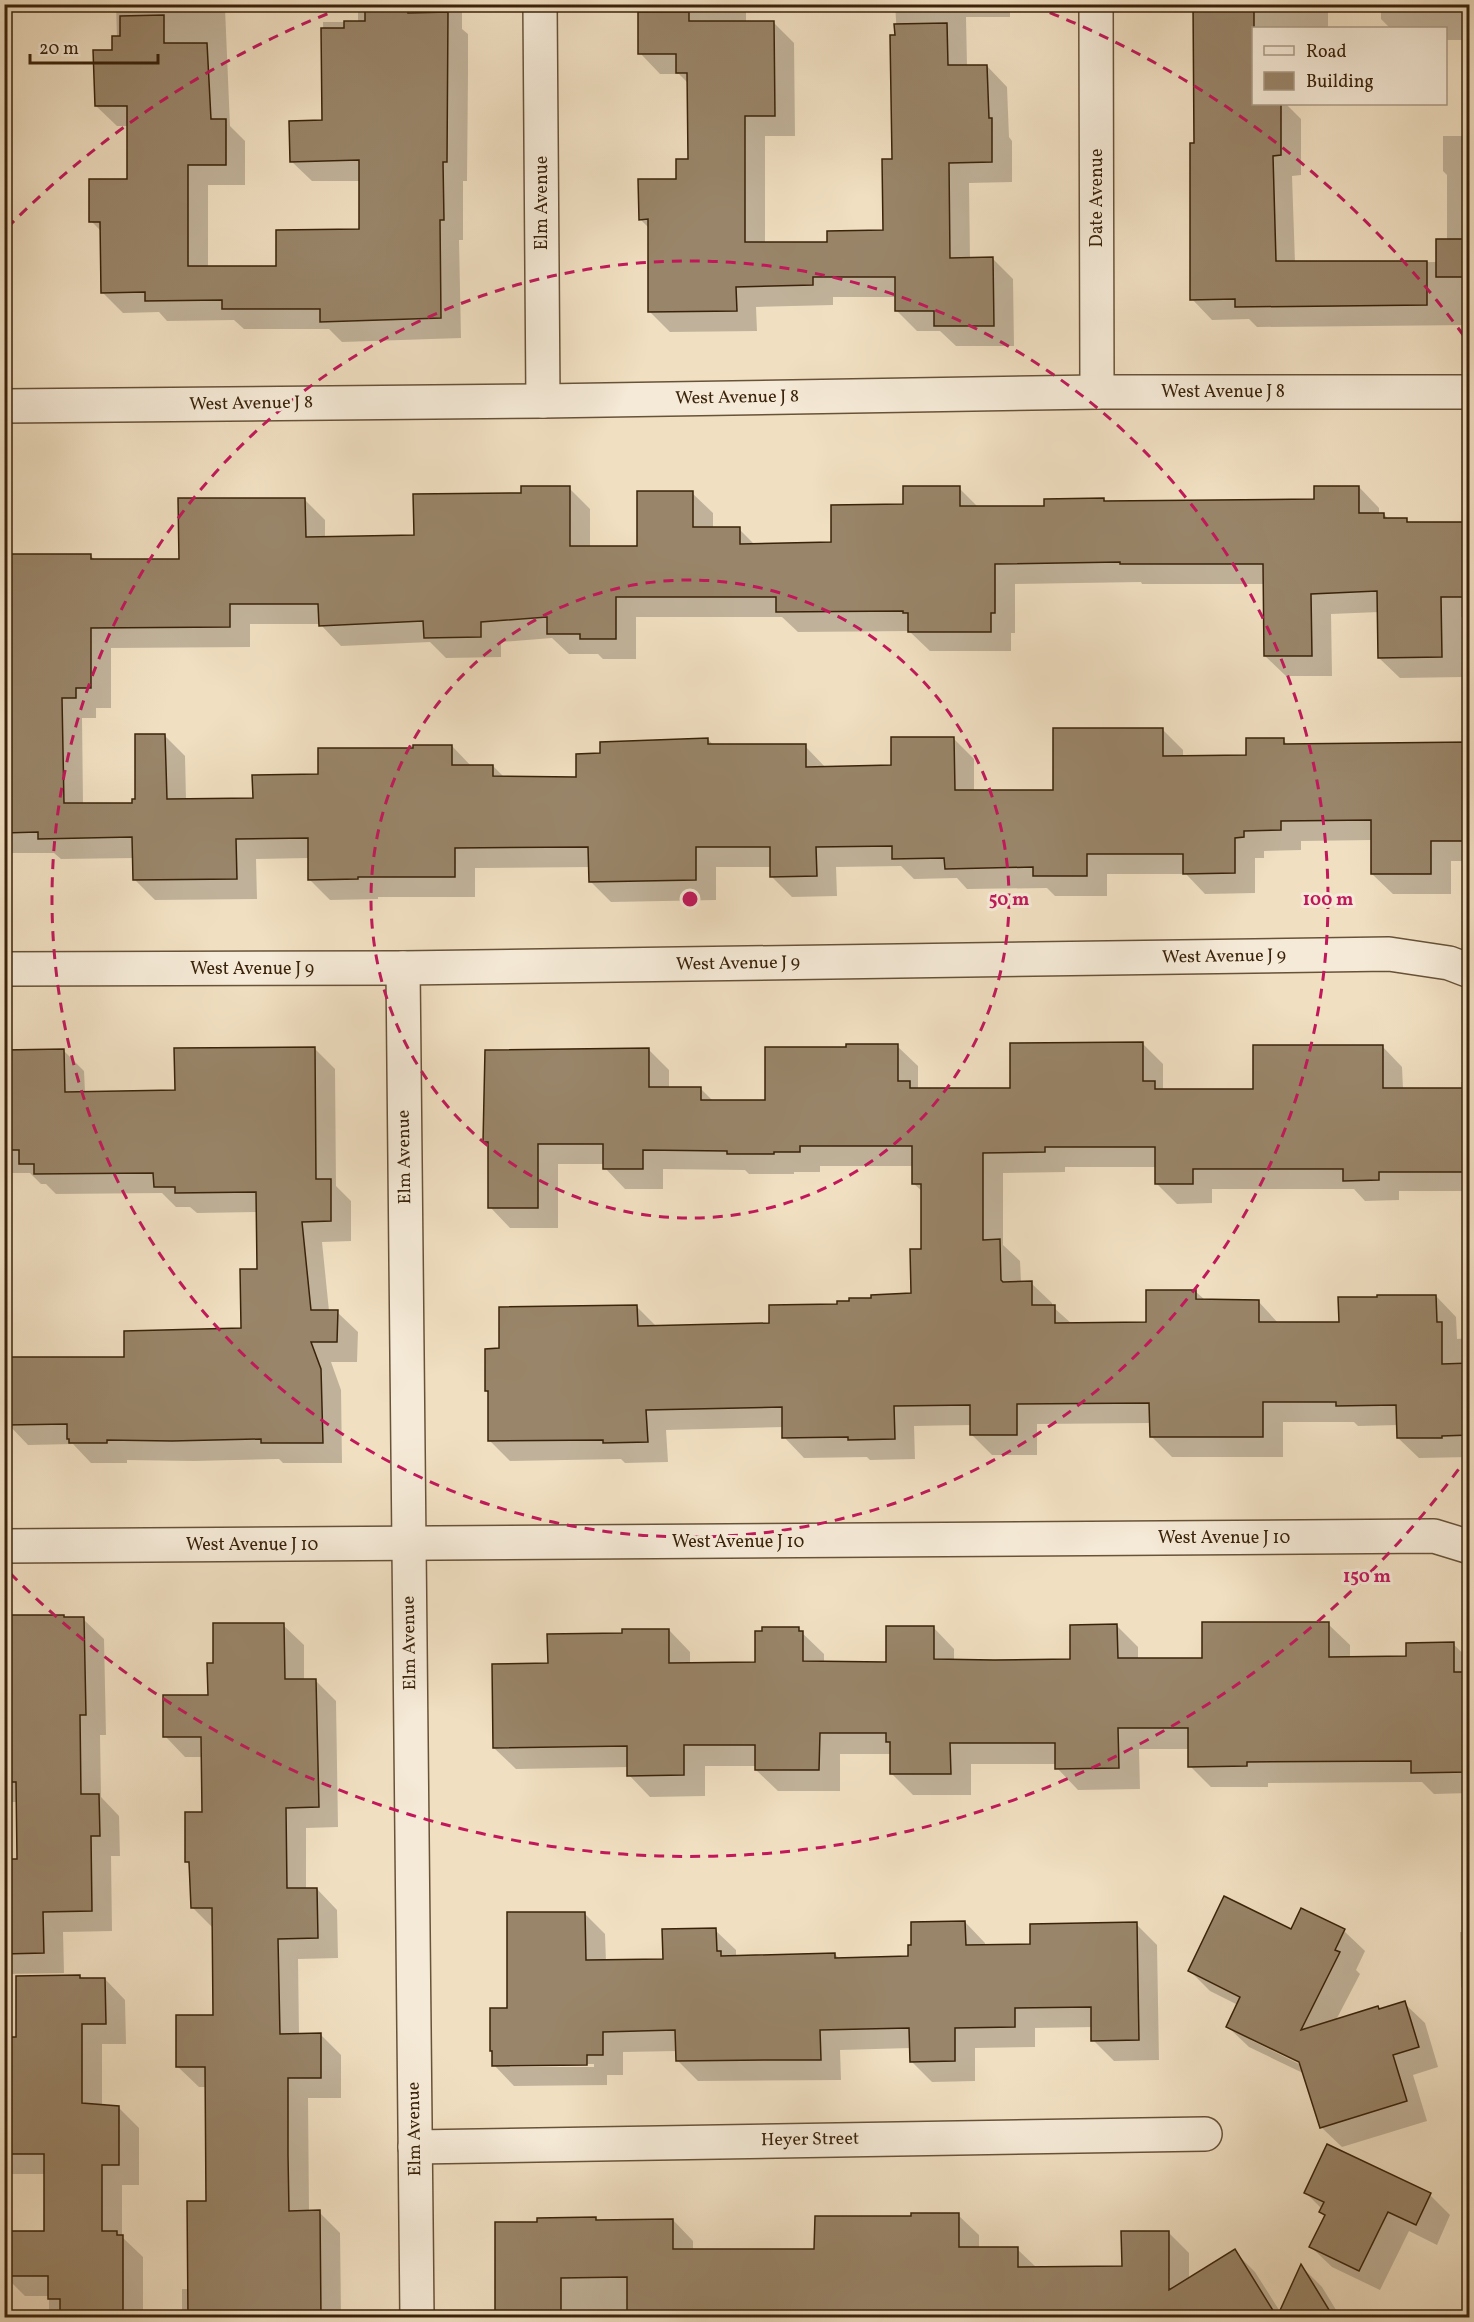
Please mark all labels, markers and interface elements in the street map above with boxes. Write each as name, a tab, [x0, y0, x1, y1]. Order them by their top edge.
scale bar	[30, 27, 158, 65]
legend	[1252, 27, 1447, 105]
text: 20 m	[39, 37, 79, 62]
text: Road	[1306, 40, 1347, 65]
text: Building	[1306, 70, 1374, 95]
street label: Date Avenue	[1085, 149, 1110, 247]
street label: Elm Avenue	[530, 156, 555, 250]
street label: West Avenue J 8	[1161, 380, 1285, 405]
street label: West Avenue J 8	[675, 384, 799, 412]
street label: West Avenue J 8	[189, 390, 313, 418]
text: 50 m	[989, 888, 1029, 913]
text: 100 m	[1303, 888, 1353, 913]
centre of rings	[680, 889, 700, 909]
street label: West Avenue J 9	[1162, 943, 1286, 971]
street label: West Avenue J 9	[676, 950, 800, 978]
street label: West Avenue J 9	[190, 957, 314, 982]
street label: Elm Avenue	[392, 1109, 418, 1205]
street label: West Avenue J 10	[1158, 1526, 1290, 1551]
street label: West Avenue J 10	[672, 1530, 804, 1555]
street label: West Avenue J 10	[186, 1533, 318, 1558]
text: 150 m	[1343, 1565, 1391, 1590]
street label: Elm Avenue	[397, 1595, 423, 1691]
street label: Elm Avenue	[402, 2081, 428, 2177]
street label: Heyer Street	[761, 2127, 859, 2153]

